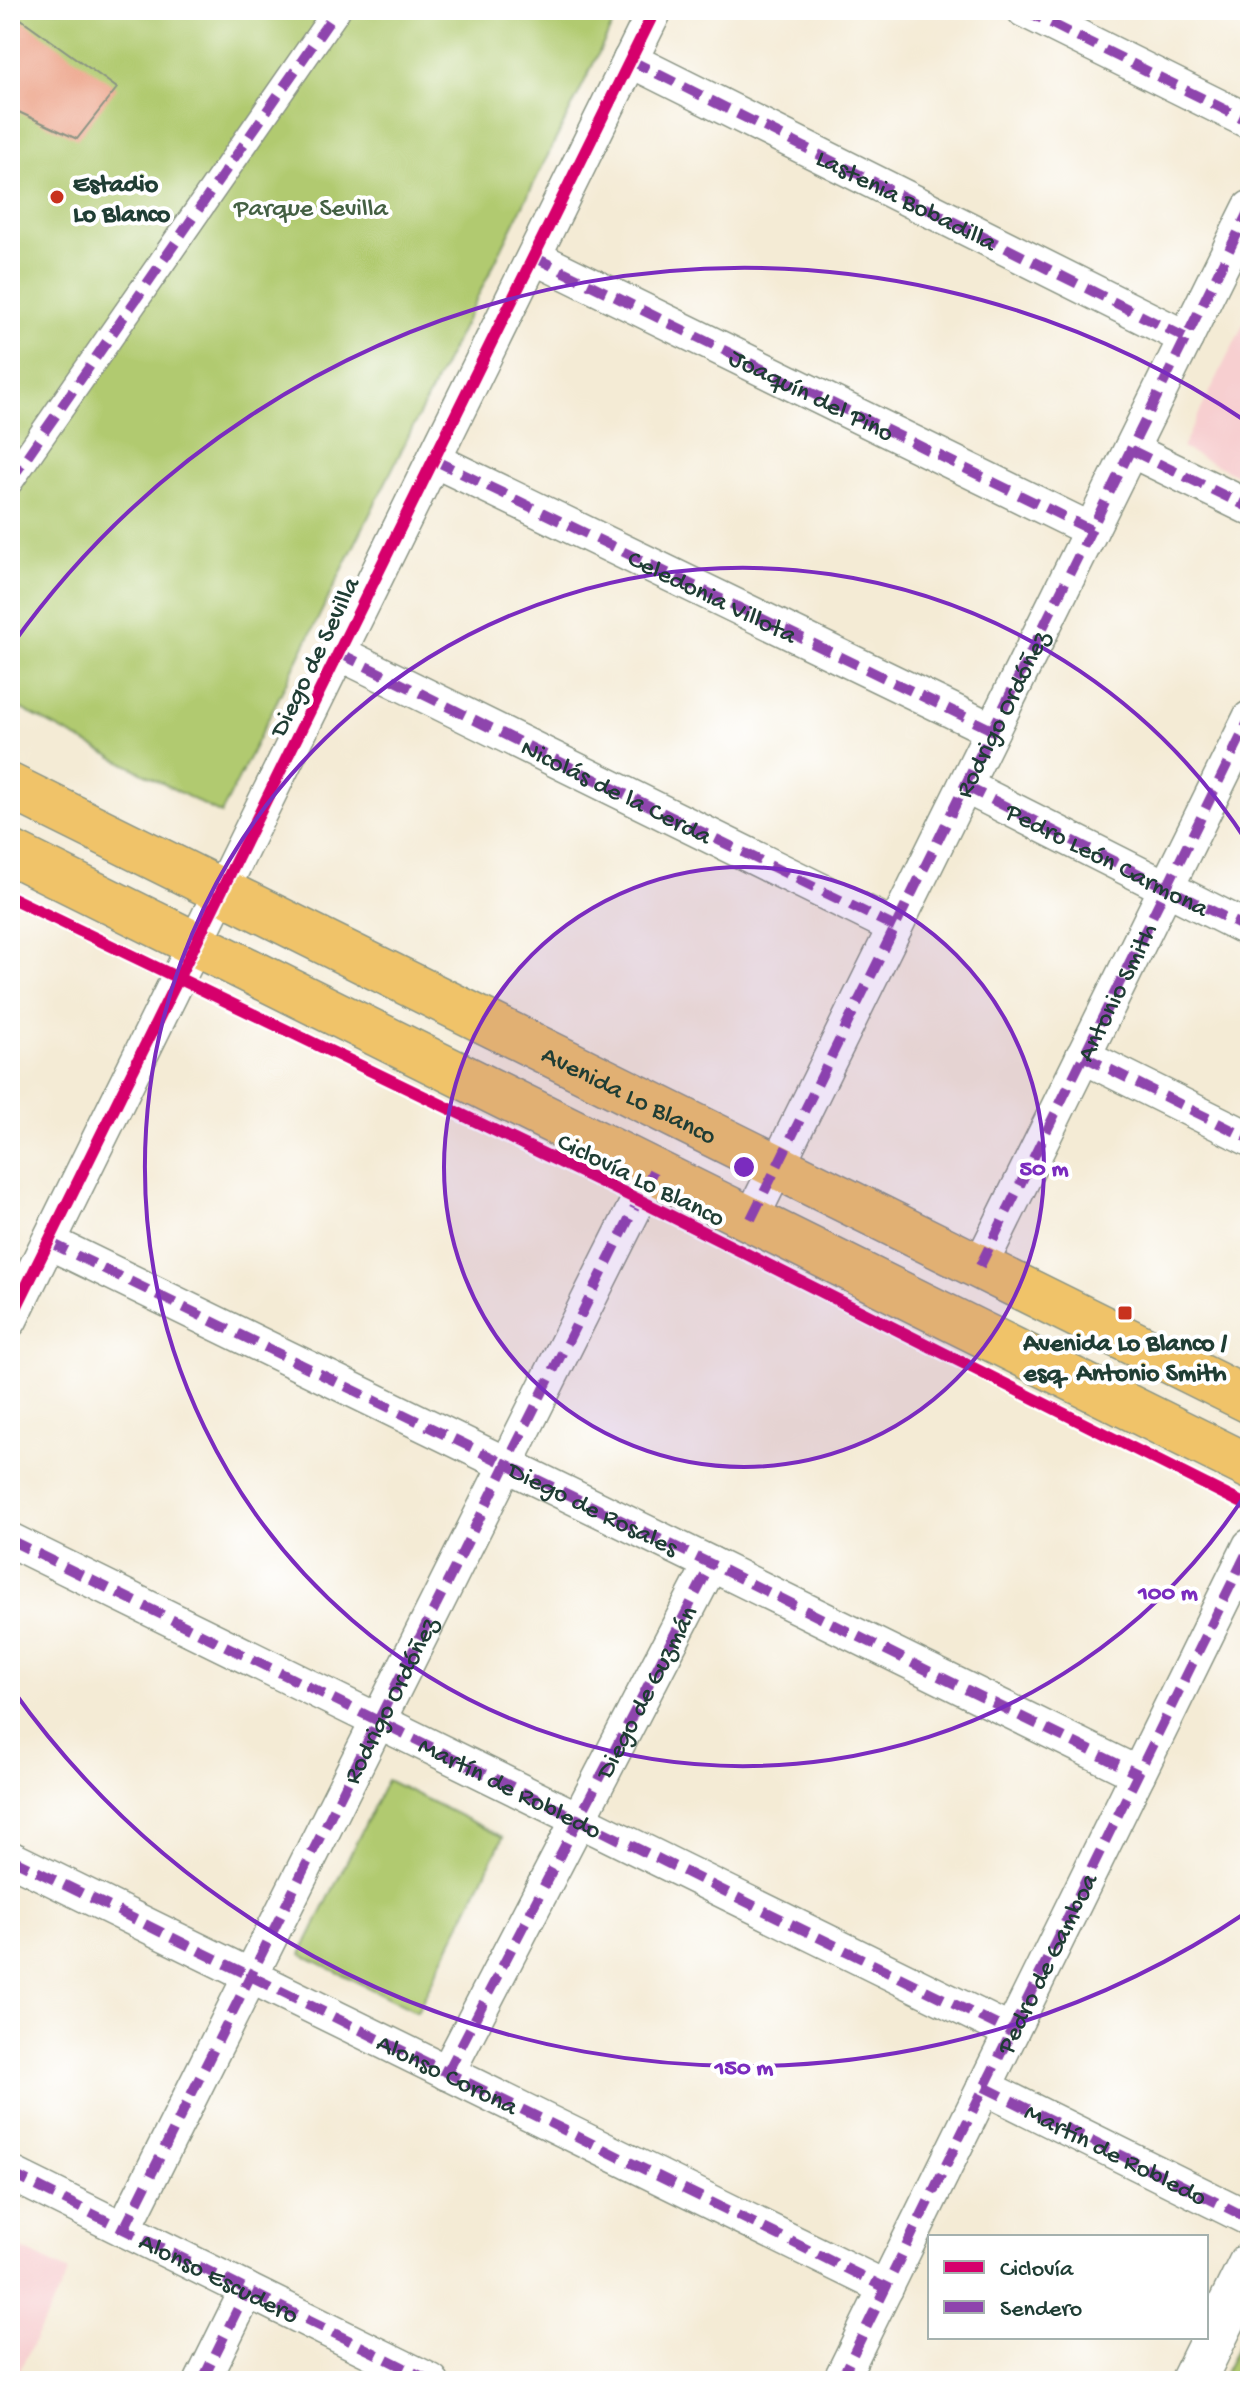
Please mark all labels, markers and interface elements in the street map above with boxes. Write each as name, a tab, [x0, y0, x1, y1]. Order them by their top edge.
street label: Lastenia Bobadilla	[810, 145, 1002, 261]
place label: Estadio Lo Blanco	[73, 171, 171, 232]
marker: Estadio Lo Blanco	[48, 188, 66, 206]
park label: Parque Sevilla	[233, 195, 389, 226]
street label: Joaquín del Pino	[723, 344, 898, 451]
street label: Celedonia Villota	[621, 545, 802, 654]
street label: Diego de Sevilla	[264, 572, 370, 745]
street label: Rodrigo Ordóñez	[950, 625, 1060, 804]
street label: Nicolás de la Cerda	[515, 734, 717, 855]
street label: Pedro León Carmona	[998, 798, 1214, 927]
street label: Antonio Smith	[1072, 919, 1166, 1068]
street label: Avenida Lo Blanco	[535, 1041, 721, 1154]
street label: Ciclovía Lo Blanco	[551, 1128, 729, 1236]
centre of rings	[730, 1153, 758, 1181]
text: 50 m	[1020, 1156, 1068, 1185]
marker: Avenida Lo Blanco / esq. Antonio Smith	[1116, 1304, 1134, 1322]
place label: Avenida Lo Blanco / esq. Antonio Smith	[1022, 1330, 1228, 1391]
street label: Diego de Rosales	[500, 1456, 683, 1566]
text: 100 m	[1137, 1580, 1198, 1609]
street label: Diego de Guzmán	[590, 1601, 707, 1787]
street label: Rodrigo Ordóñez	[338, 1612, 448, 1790]
street label: Martín de Robledo	[412, 1732, 605, 1848]
street label: Pedro de Gamboa	[992, 1868, 1108, 2061]
street label: Alonso Corona	[370, 2029, 523, 2125]
text: 150 m	[714, 2055, 773, 2084]
street label: Martín de Robledo	[1018, 2098, 1211, 2215]
street label: Alonso Escudero	[133, 2228, 303, 2333]
legend	[928, 2235, 1208, 2339]
text: Ciclovía	[1000, 2256, 1074, 2285]
text: Sendero	[1000, 2296, 1082, 2325]

